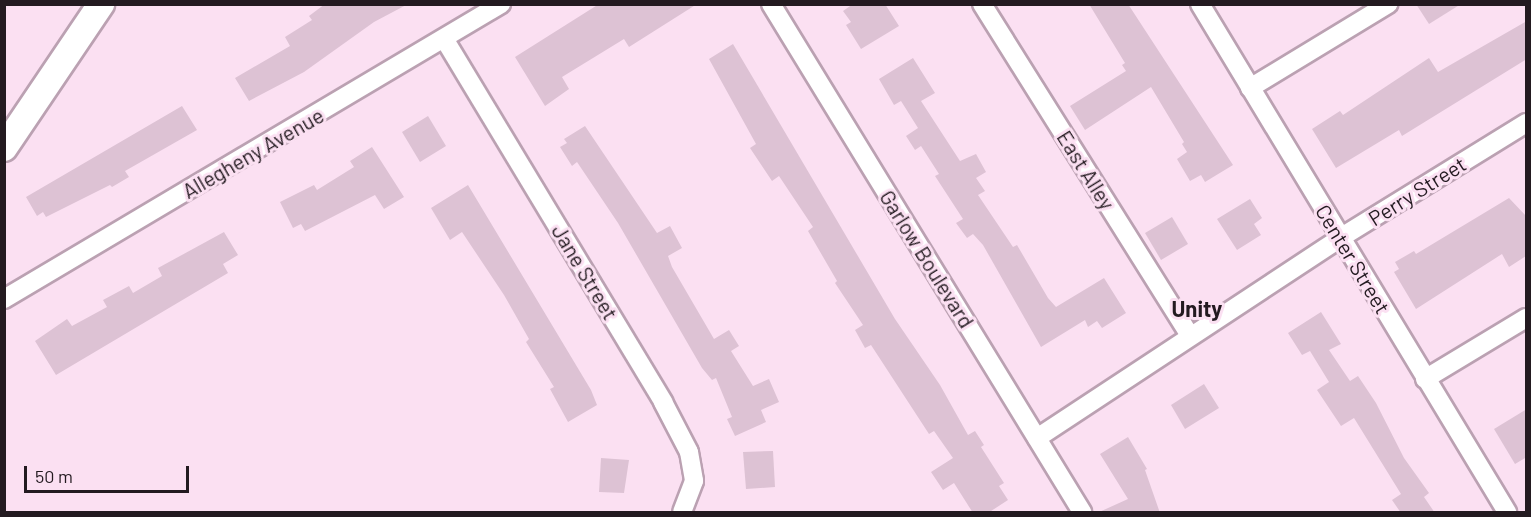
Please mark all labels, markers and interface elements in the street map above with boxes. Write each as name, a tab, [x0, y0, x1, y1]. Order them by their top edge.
street label: Allegheny Avenue	[178, 102, 328, 204]
street label: East Alley	[1052, 126, 1120, 214]
street label: Perry Street	[1364, 151, 1470, 231]
street label: Garlow Boulevard	[875, 186, 979, 332]
street label: Center Street	[1311, 200, 1395, 318]
street label: Jane Street	[547, 220, 623, 324]
district label: Unity	[1172, 296, 1222, 322]
scale bar	[27, 454, 192, 492]
text: 50 m	[35, 465, 73, 487]

